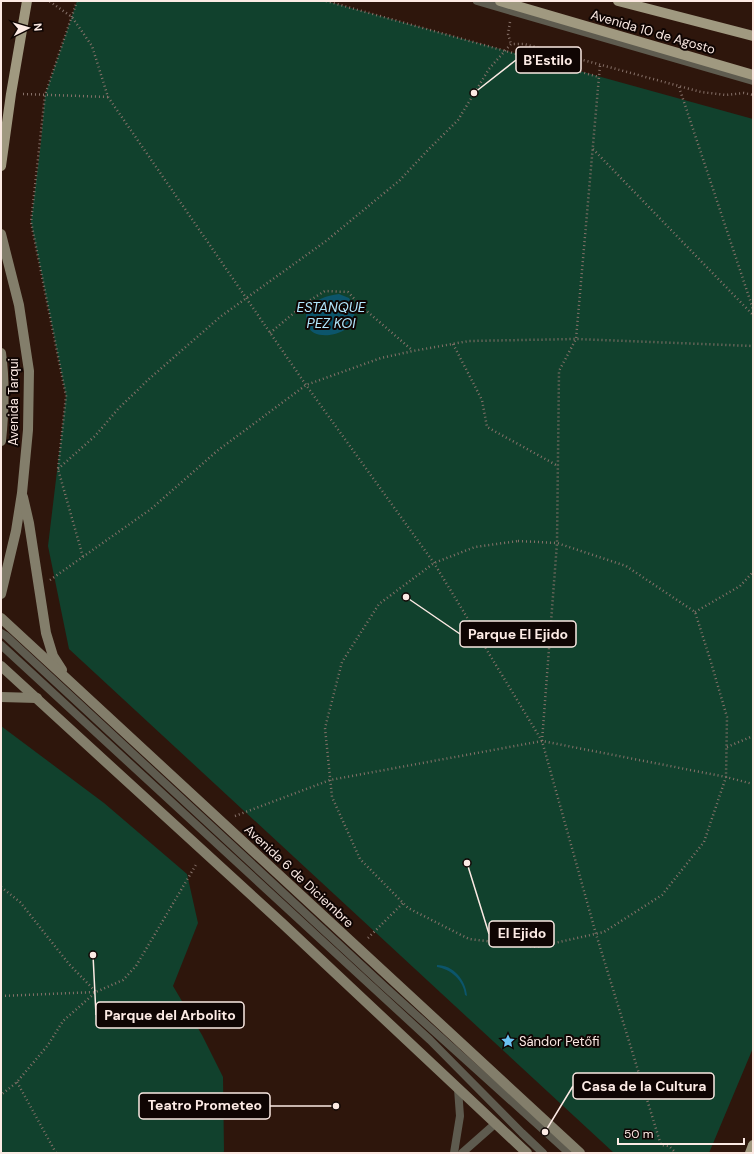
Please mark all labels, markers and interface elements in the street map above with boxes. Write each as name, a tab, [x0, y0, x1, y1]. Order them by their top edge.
street label: Avenida 10 de Agosto	[589, 6, 717, 58]
north arrow	[8, 8, 48, 48]
text: N	[31, 23, 45, 32]
callout: B'Estilo	[516, 47, 581, 73]
text: B'Estilo	[523, 51, 573, 69]
water label: ESTANQUE PEZ KOI	[297, 298, 366, 332]
street label: Avenida Tarqui	[5, 358, 22, 446]
callout: Parque El Ejido	[460, 621, 576, 647]
text: Parque El Ejido	[468, 625, 568, 643]
street label: Avenida 6 de Diciembre	[241, 821, 357, 931]
callout: El Ejido	[489, 921, 554, 947]
text: El Ejido	[498, 924, 546, 942]
callout: Parque del Arbolito	[96, 1002, 244, 1028]
text: Parque del Arbolito	[104, 1006, 236, 1024]
place icon: Sándor Petőfi	[500, 1033, 516, 1049]
place label: Sándor Petőfi	[519, 1033, 599, 1050]
callout: Casa de la Cultura	[573, 1073, 714, 1099]
text: Casa de la Cultura	[582, 1077, 706, 1095]
callout: Teatro Prometeo	[139, 1093, 270, 1119]
text: Teatro Prometeo	[148, 1096, 262, 1114]
scale bar	[618, 1120, 744, 1146]
text: 50 m	[624, 1126, 653, 1142]

